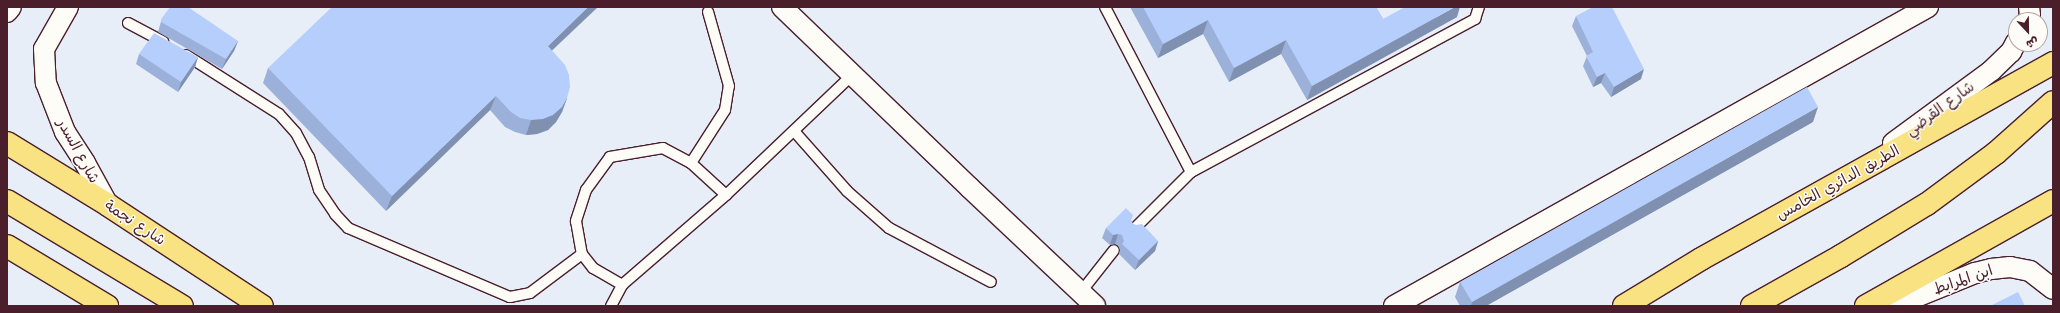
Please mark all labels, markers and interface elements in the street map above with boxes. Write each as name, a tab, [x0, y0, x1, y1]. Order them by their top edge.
north arrow	[2008, 12, 2048, 52]
text: ش	[2024, 33, 2041, 52]
street label: شارع القرضي	[1902, 78, 1978, 140]
street label: شارع السدر	[53, 116, 103, 186]
street label: الطريق الدائري الخامس	[1773, 142, 1903, 224]
street label: شارع نجمة	[101, 197, 169, 249]
street label: ابن المرابط	[1931, 261, 1995, 299]

